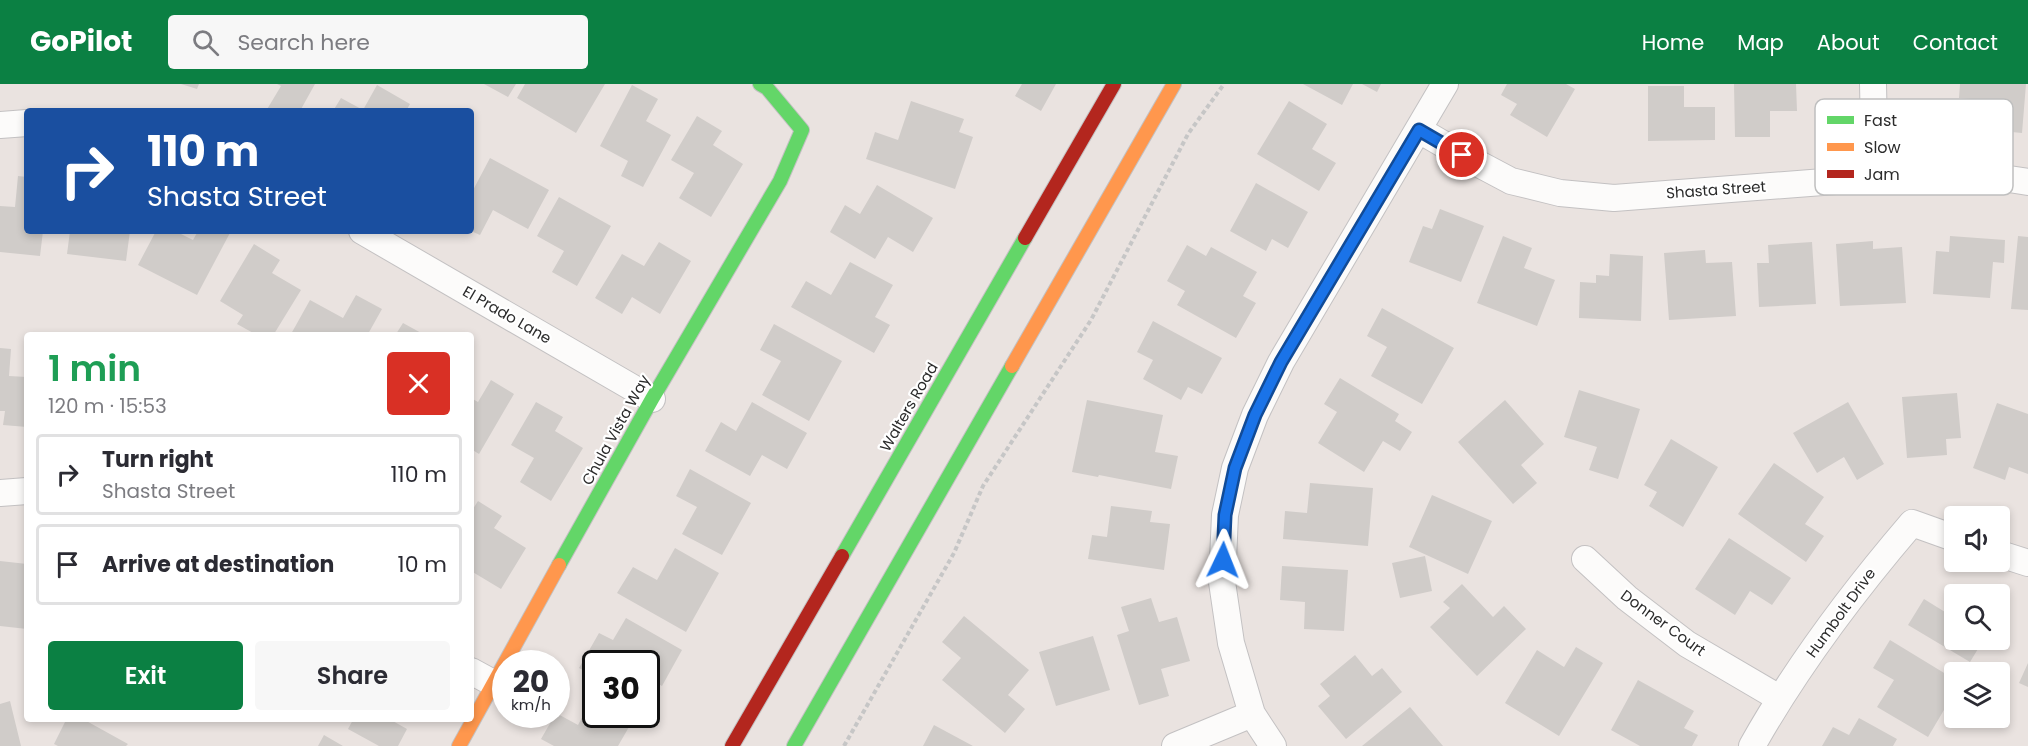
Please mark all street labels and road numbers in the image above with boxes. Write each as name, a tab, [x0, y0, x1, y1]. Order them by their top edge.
street label: Shasta Street	[1665, 176, 1767, 203]
street label: El Prado Lane	[459, 281, 555, 348]
street label: Walters Road	[875, 358, 943, 455]
street label: Chula Vista Way	[577, 370, 655, 489]
street label: Humbolt Drive	[1801, 564, 1880, 662]
street label: Donner Court	[1617, 585, 1710, 661]

